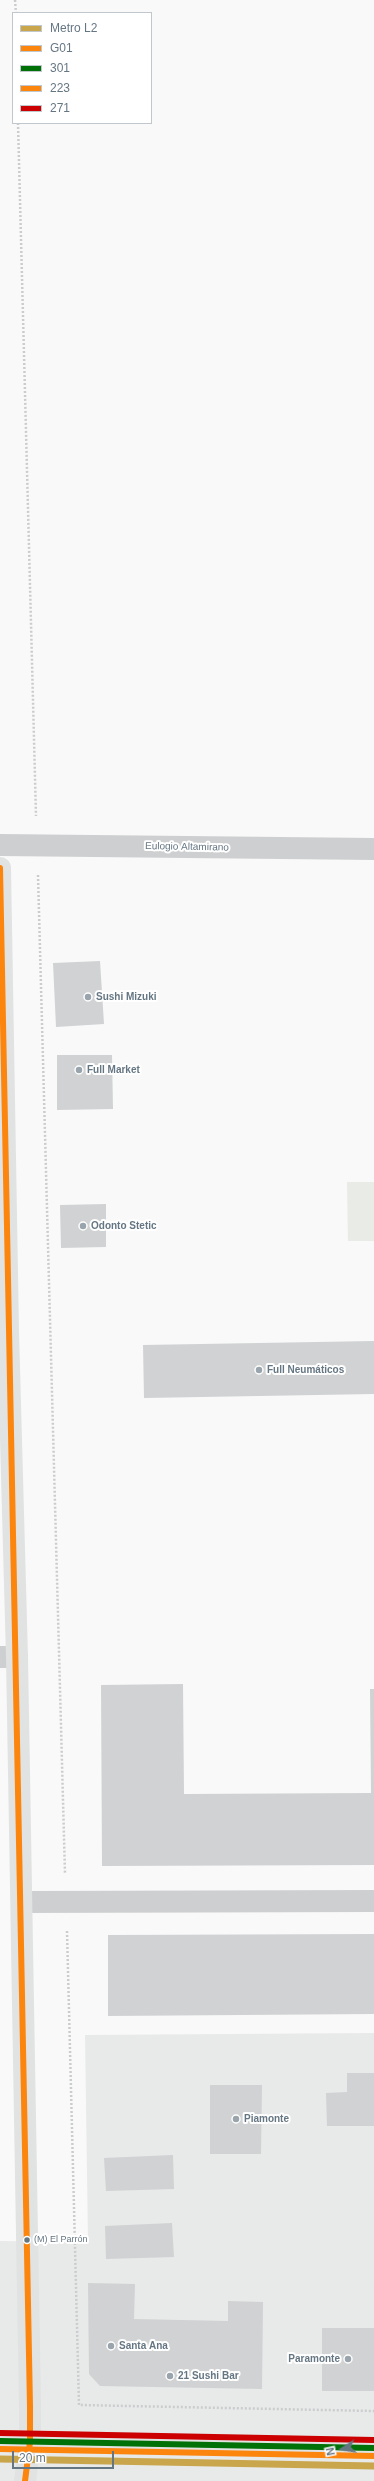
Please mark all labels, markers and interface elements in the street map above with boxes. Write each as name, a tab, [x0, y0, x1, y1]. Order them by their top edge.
legend	[12, 12, 152, 124]
text: Metro L2	[50, 21, 97, 35]
text: G01	[50, 41, 73, 55]
text: 301	[50, 61, 70, 75]
text: 223	[50, 81, 70, 95]
text: 271	[50, 101, 70, 115]
street label: Eulogio Altamirano	[145, 840, 229, 854]
place label: Sushi Mizuki	[96, 991, 157, 1003]
marker: Sushi Mizuki	[83, 992, 93, 1002]
place label: Full Market	[87, 1064, 140, 1076]
marker: Full Market	[74, 1065, 84, 1075]
place label: Odonto Stetic	[91, 1220, 157, 1232]
marker: Odonto Stetic	[78, 1221, 88, 1231]
place label: Full Neumáticos	[267, 1364, 344, 1376]
marker: Full Neumáticos	[254, 1365, 264, 1375]
place label: Piamonte	[244, 2113, 289, 2125]
marker: Piamonte	[231, 2114, 241, 2124]
marker: (M) El Parrón	[22, 2235, 32, 2245]
place label: (M) El Parrón	[34, 2235, 88, 2245]
place label: Santa Ana	[119, 2340, 168, 2352]
marker: Santa Ana	[106, 2341, 116, 2351]
place label: Paramonte	[288, 2353, 340, 2365]
marker: Paramonte	[343, 2354, 353, 2364]
place label: 21 Sushi Bar	[178, 2370, 239, 2382]
marker: 21 Sushi Bar	[165, 2371, 175, 2381]
north arrow	[322, 2429, 362, 2469]
scale bar	[14, 2443, 116, 2469]
text: N	[324, 2446, 337, 2457]
text: 20 m	[19, 2451, 46, 2465]

